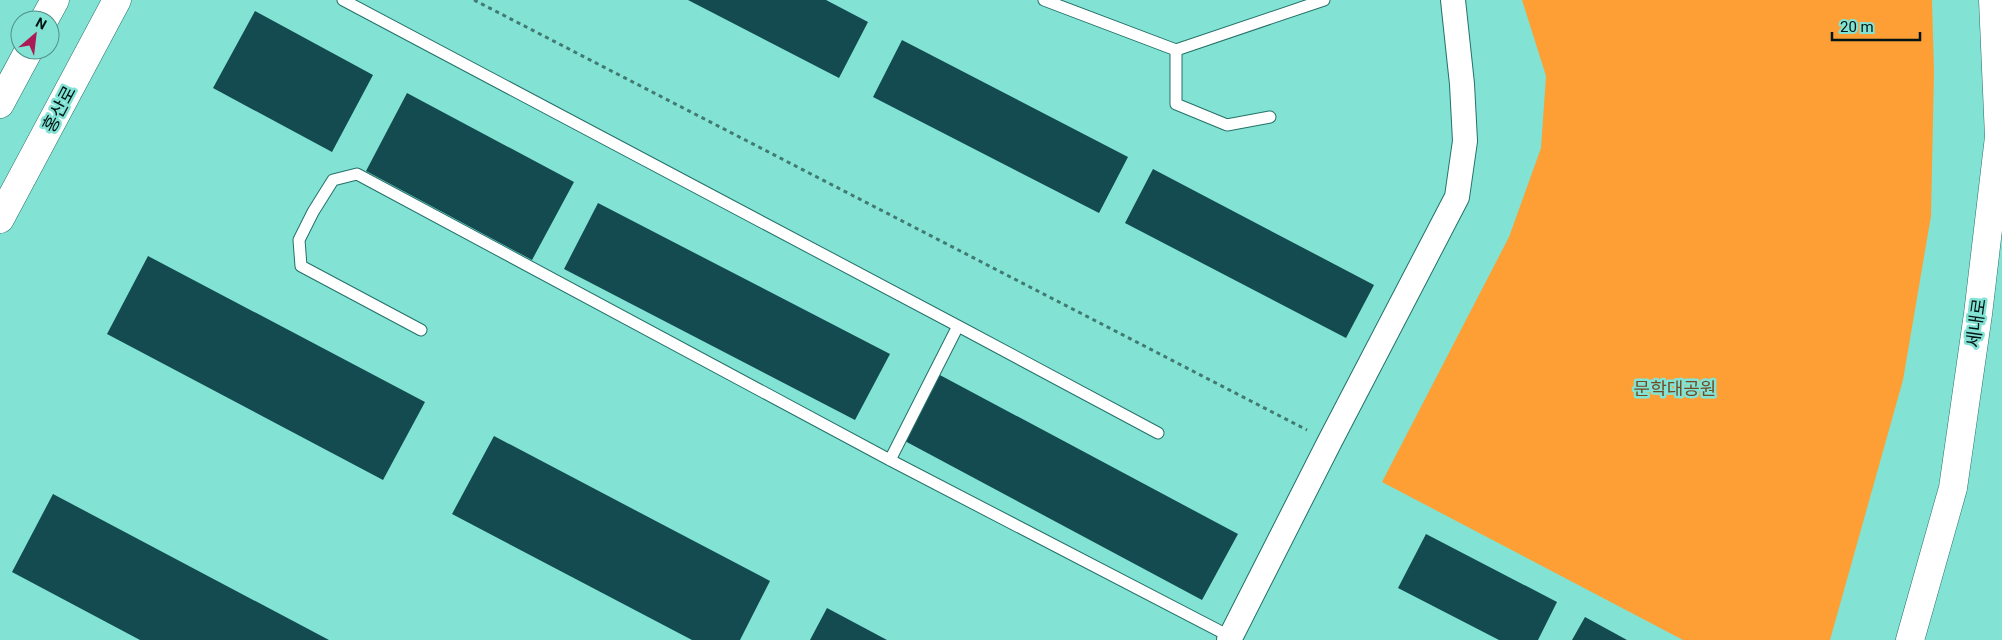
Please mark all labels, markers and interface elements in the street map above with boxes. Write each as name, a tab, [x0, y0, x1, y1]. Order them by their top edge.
north arrow	[10, 10, 60, 60]
scale bar	[1832, 10, 1920, 42]
text: N	[33, 14, 49, 33]
text: 20 m	[1840, 18, 1874, 36]
street label: 홍산로	[38, 82, 80, 136]
street label: 세내로	[1962, 297, 1990, 349]
park label: 문학대공원	[1634, 378, 1716, 399]

